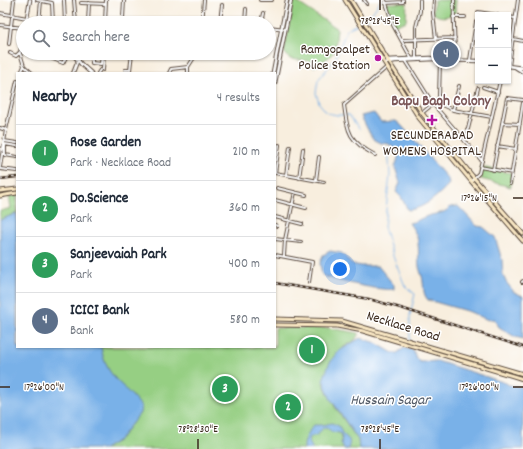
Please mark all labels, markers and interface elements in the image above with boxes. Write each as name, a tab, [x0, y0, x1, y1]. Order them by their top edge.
map controls	[475, 12, 511, 84]
button: +	[475, 12, 511, 48]
text: 78°28'45"E	[361, 15, 400, 29]
search box	[16, 16, 276, 60]
icon: search	[30, 27, 52, 49]
text: Search here	[62, 27, 130, 49]
pin: 4	[433, 39, 459, 69]
place label: Ramgopalpet Police Station	[298, 40, 370, 76]
button: −	[475, 48, 511, 84]
marker: Ramgopalpet Police Station	[373, 53, 383, 63]
text: Nearby	[32, 86, 76, 110]
text: 4 results	[217, 89, 260, 108]
district label: Bapu Bagh Colony	[391, 91, 492, 113]
marker: SECUNDERABAD WOMENS HOSPITAL	[426, 114, 438, 126]
place label: SECUNDERABAD WOMENS HOSPITAL	[383, 126, 481, 162]
text: Rose Garden	[70, 132, 141, 154]
text: 1	[44, 143, 46, 162]
text: 210 m	[232, 143, 260, 162]
text: Park · Necklace Road	[70, 154, 171, 173]
text: Do.Science	[70, 188, 128, 210]
text: 17°26'15"N	[461, 192, 497, 206]
text: 2	[42, 199, 48, 218]
text: 360 m	[229, 199, 260, 218]
text: Park	[70, 210, 92, 229]
text: Sanjeevaiah Park	[70, 244, 167, 266]
text: 3	[42, 255, 48, 274]
text: 400 m	[229, 255, 260, 274]
your location	[330, 259, 350, 279]
text: Park	[70, 266, 92, 285]
text: ICICI Bank	[70, 300, 129, 322]
street label: Necklace Road	[364, 306, 442, 348]
text: 4	[42, 311, 48, 330]
text: 580 m	[230, 311, 260, 330]
text: Bank	[70, 322, 94, 341]
pin: 1	[299, 335, 325, 365]
pin: 3	[212, 374, 238, 404]
text: 17°26'00"N	[24, 381, 64, 395]
text: 17°26'00"N	[459, 381, 499, 395]
water label: Hussain Sagar	[350, 390, 431, 412]
pin: 2	[275, 392, 301, 422]
text: 78°28'30"E	[178, 423, 218, 437]
text: 78°28'45"E	[361, 423, 400, 437]

